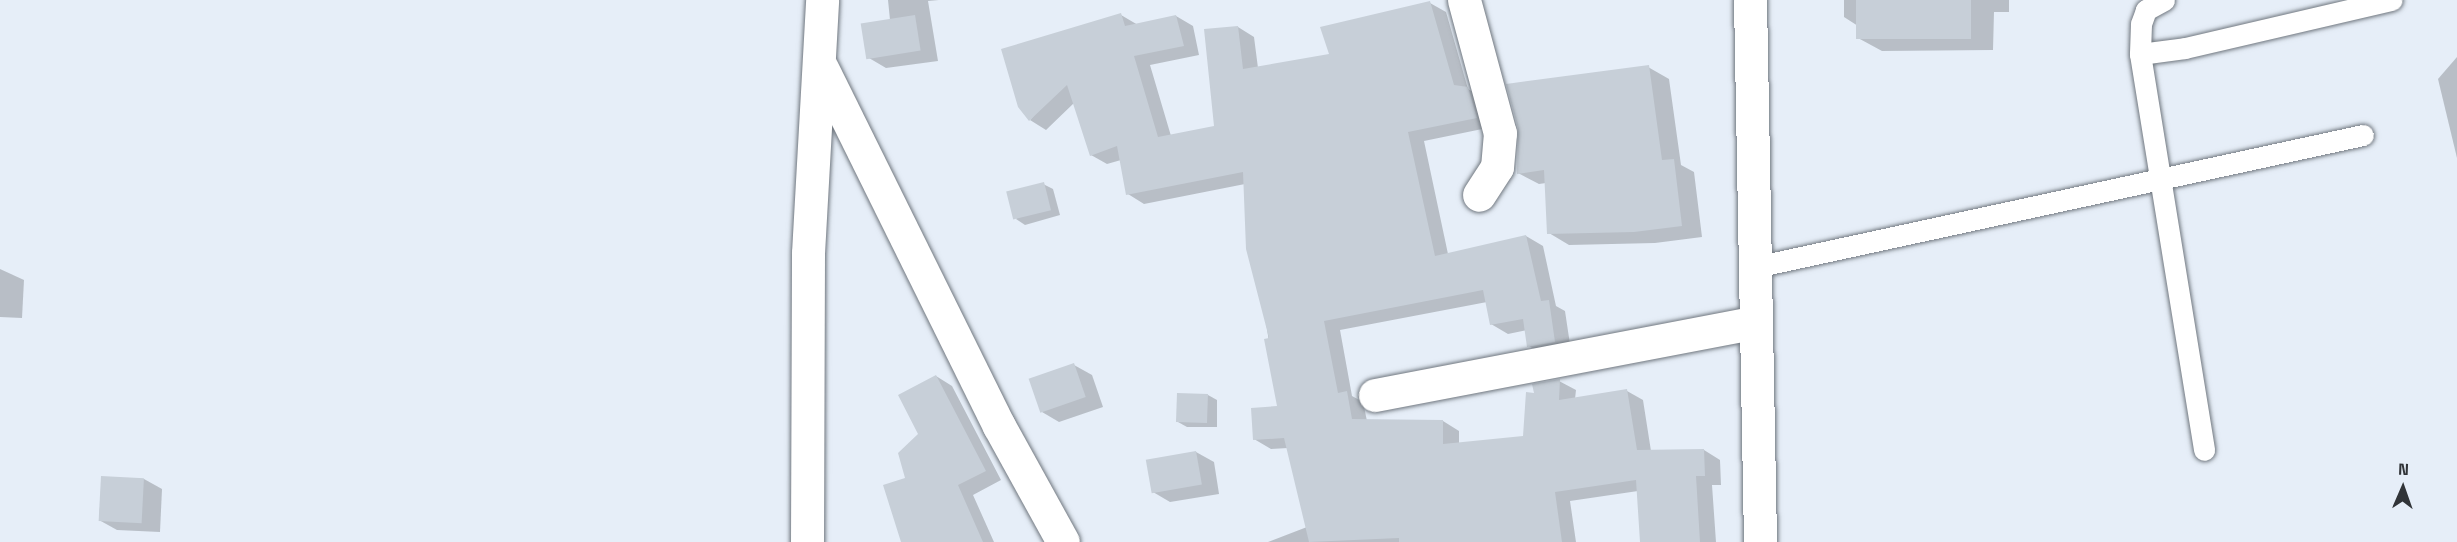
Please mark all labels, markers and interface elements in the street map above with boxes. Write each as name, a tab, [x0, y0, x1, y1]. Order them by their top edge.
north arrow	[2373, 458, 2433, 518]
text: N	[2398, 459, 2409, 480]

